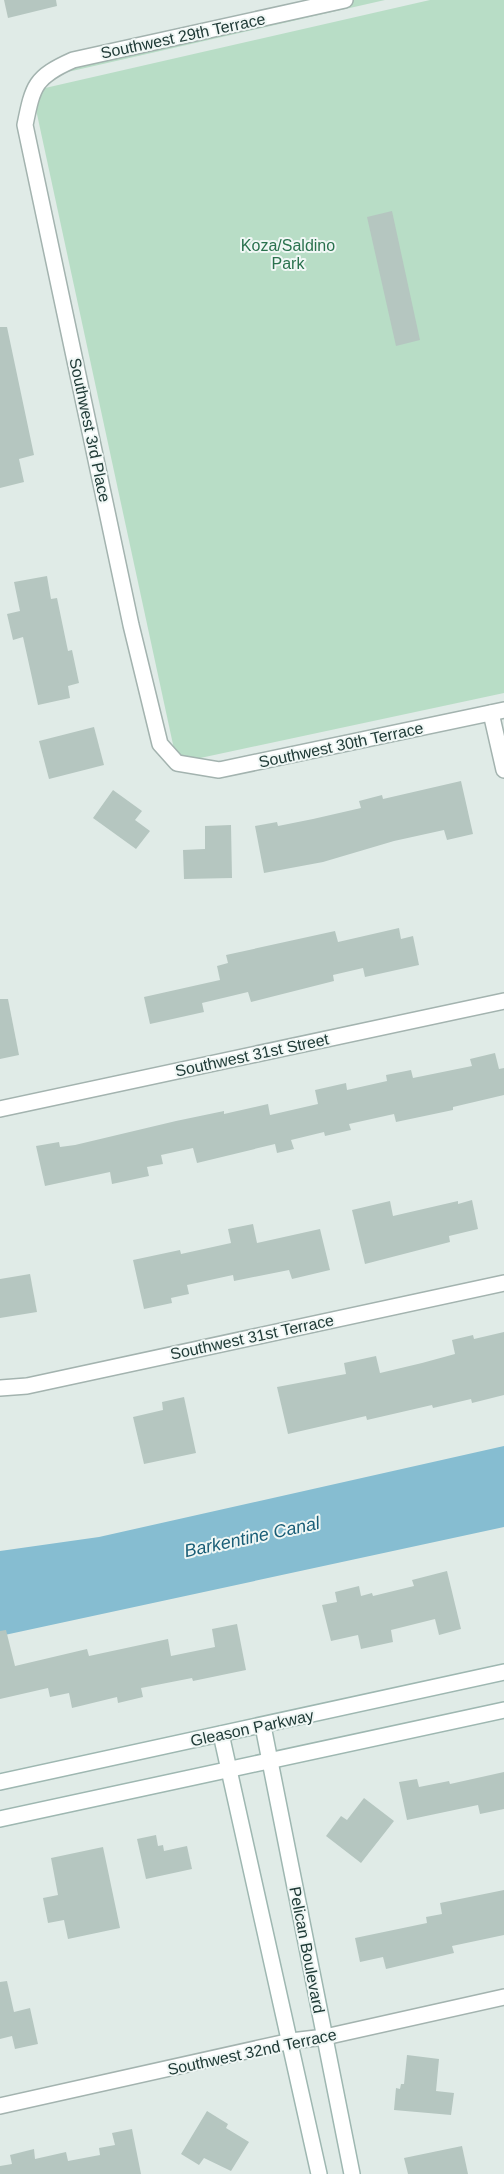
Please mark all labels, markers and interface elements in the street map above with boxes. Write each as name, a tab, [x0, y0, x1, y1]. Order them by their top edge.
street label: Southwest 29th Terrace	[99, 10, 267, 62]
park label: Koza/Saldino Park	[241, 237, 335, 272]
street label: Southwest 3rd Place	[66, 356, 114, 504]
street label: Southwest 30th Terrace	[257, 719, 425, 771]
street label: Southwest 31st Street	[174, 1030, 331, 1080]
street label: Southwest 31st Terrace	[169, 1311, 335, 1363]
water label: Barkentine Canal	[182, 1513, 323, 1561]
street label: Gleason Parkway	[189, 1707, 315, 1749]
street label: Pelican Boulevard	[286, 1885, 328, 2015]
street label: Southwest 32nd Terrace	[166, 2026, 338, 2078]

